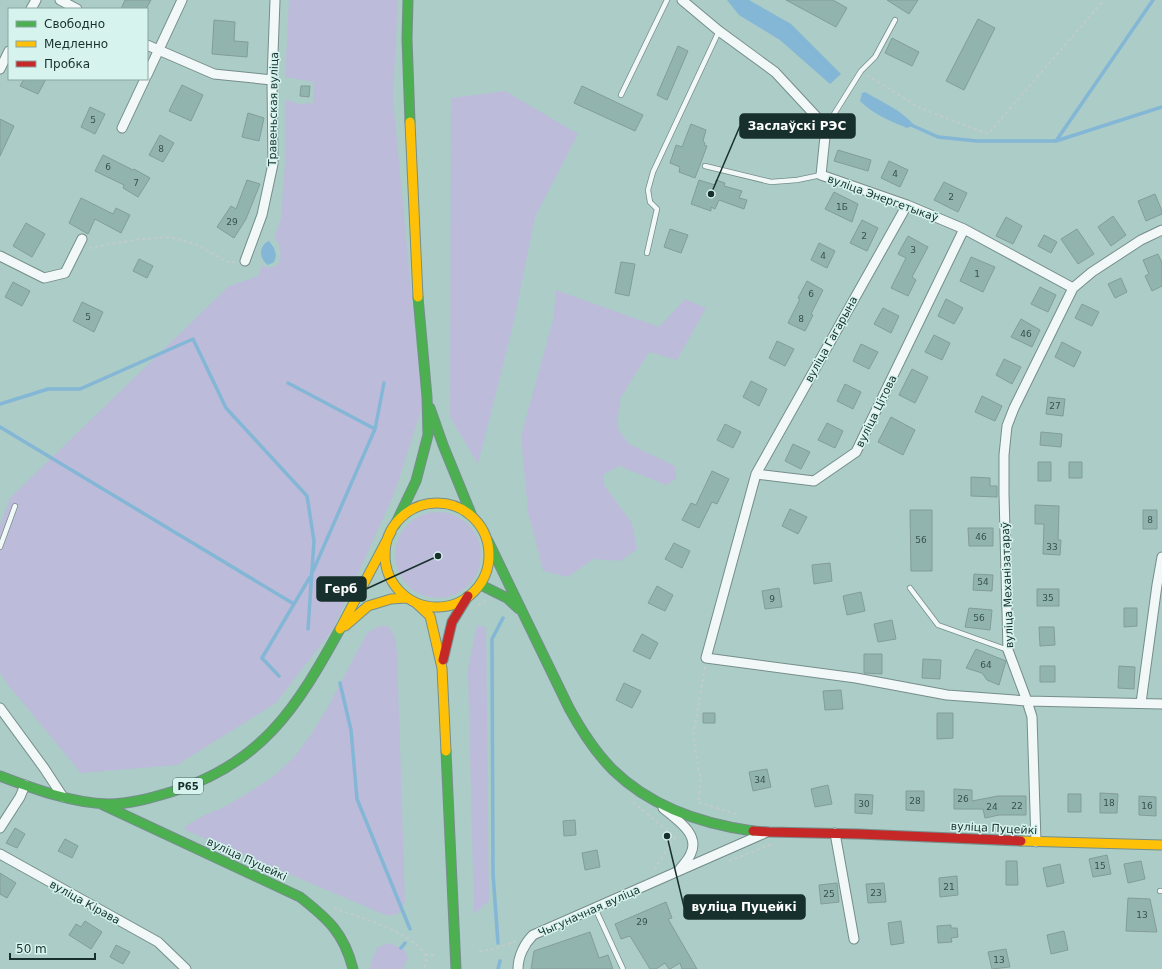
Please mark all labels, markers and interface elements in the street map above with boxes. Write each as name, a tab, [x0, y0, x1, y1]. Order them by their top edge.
legend	[8, 8, 148, 80]
text: Свободно	[44, 17, 105, 31]
text: Медленно	[44, 37, 108, 51]
street label: Травеньская вуліца	[266, 52, 281, 167]
text: Пробка	[44, 57, 90, 71]
callout: Заслаўскі РЭС	[740, 114, 855, 138]
house number: 5	[90, 115, 96, 125]
text: Заслаўскі РЭС	[748, 119, 846, 133]
house number: 8	[158, 144, 164, 154]
house number: 6	[105, 162, 111, 172]
house number: 4	[892, 169, 898, 179]
street label: вуліца Энергетыкаў	[826, 172, 940, 225]
house number: 7	[133, 178, 139, 188]
house number: 2	[948, 192, 954, 202]
house number: 1Б	[836, 202, 848, 212]
house number: 29	[226, 217, 238, 227]
house number: 2	[861, 231, 867, 241]
house number: 3	[910, 245, 916, 255]
house number: 4	[820, 251, 826, 261]
house number: 1	[974, 269, 980, 279]
house number: 6	[808, 289, 814, 299]
street label: вуліца Гагарына	[802, 294, 860, 385]
house number: 5	[85, 312, 91, 322]
house number: 8	[798, 314, 804, 324]
house number: 46	[1020, 329, 1032, 339]
street label: вуліца Цітова	[853, 373, 900, 449]
house number: 27	[1049, 401, 1061, 411]
house number: 8	[1147, 515, 1153, 525]
street label: вуліца Механізатараў	[999, 521, 1016, 648]
house number: 46	[975, 532, 987, 542]
house number: 56	[915, 535, 927, 545]
house number: 33	[1046, 542, 1058, 552]
callout: Герб	[317, 577, 366, 601]
house number: 54	[977, 577, 989, 587]
text: Герб	[325, 582, 357, 596]
house number: 35	[1042, 593, 1054, 603]
house number: 9	[769, 594, 775, 604]
house number: 56	[973, 613, 985, 623]
house number: 64	[980, 660, 992, 670]
house number: 34	[754, 775, 766, 785]
road number: Р65	[173, 778, 203, 794]
house number: 26	[957, 794, 969, 804]
house number: 28	[909, 796, 921, 806]
house number: 18	[1103, 798, 1115, 808]
house number: 30	[858, 799, 870, 809]
house number: 22	[1011, 801, 1023, 811]
house number: 16	[1141, 801, 1153, 811]
house number: 24	[986, 802, 998, 812]
street label: вуліца Пуцейкі	[950, 820, 1038, 837]
street label: вуліца Пуцейкі	[205, 835, 289, 884]
house number: 15	[1094, 861, 1106, 871]
street label: вуліца Кірава	[47, 878, 122, 927]
house number: 21	[943, 882, 955, 892]
street label: Чыгуначная вуліца	[536, 883, 642, 940]
house number: 23	[870, 888, 882, 898]
house number: 25	[823, 889, 835, 899]
callout: вуліца Пуцейкі	[684, 895, 805, 919]
text: вуліца Пуцейкі	[691, 900, 797, 914]
house number: 13	[1136, 910, 1148, 920]
house number: 29	[636, 917, 648, 927]
scale bar	[10, 935, 95, 961]
text: 50 m	[16, 942, 47, 956]
house number: 13	[993, 955, 1005, 965]

